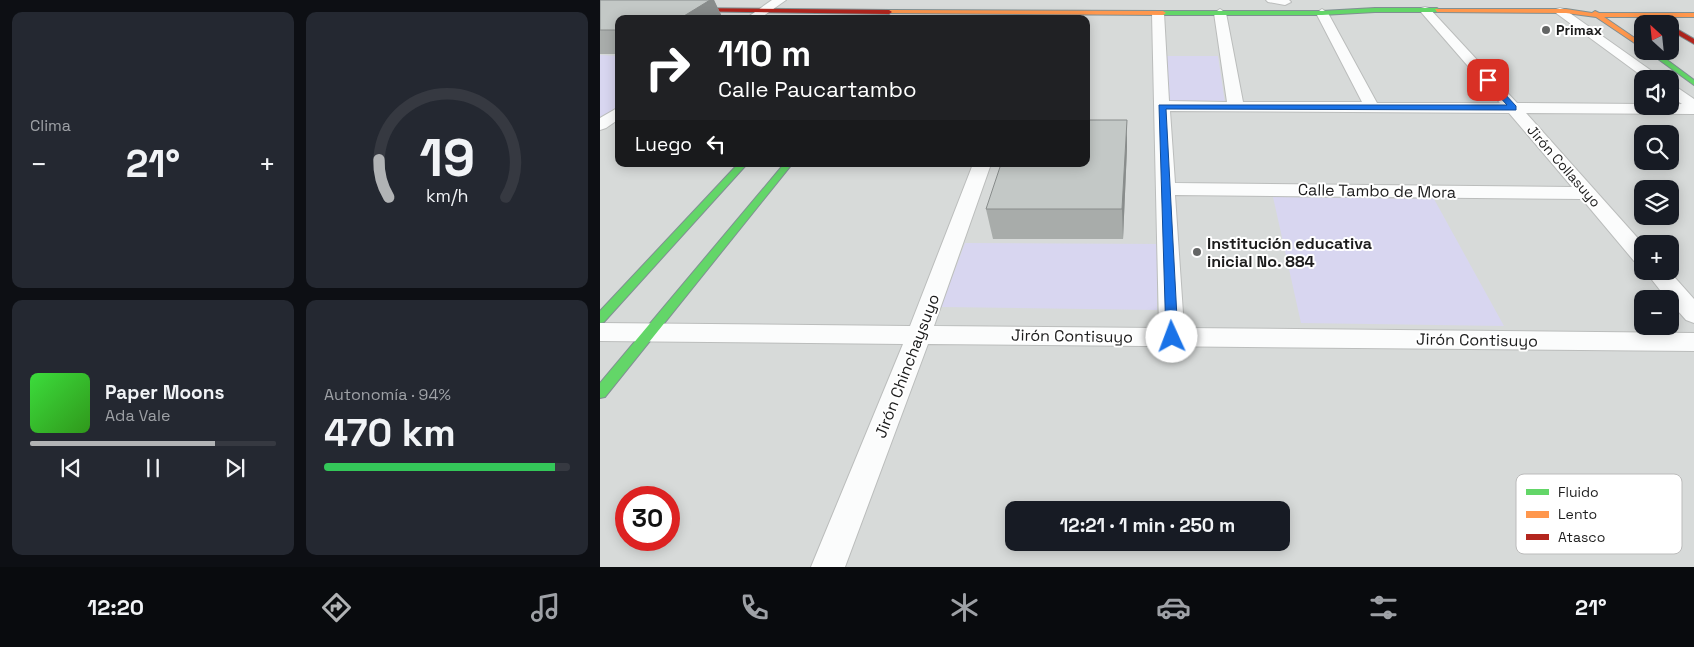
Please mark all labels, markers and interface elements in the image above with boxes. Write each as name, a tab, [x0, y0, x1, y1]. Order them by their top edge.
north arrow	[1634, 15, 1679, 60]
map controls	[1634, 15, 1679, 335]
place label: Primax	[1556, 21, 1602, 39]
marker: Primax	[1540, 24, 1552, 36]
text: 110 m	[718, 32, 811, 76]
icon: right	[635, 35, 700, 100]
pin	[1467, 59, 1509, 101]
icon: arrive	[1474, 66, 1502, 94]
button: sound	[1634, 70, 1679, 115]
text: Calle Paucartambo	[718, 75, 917, 103]
text: Clima	[30, 115, 71, 136]
street label: Jirón Collasuyo	[1523, 121, 1605, 211]
text: 19	[419, 125, 475, 191]
button: search	[1634, 125, 1679, 170]
icon: left	[702, 130, 730, 158]
text: Luego	[635, 132, 692, 157]
text: 21°	[126, 140, 180, 188]
text: −	[30, 146, 47, 182]
text: +	[259, 146, 276, 182]
street label: Calle Tambo de Mora	[1298, 179, 1456, 203]
button: layers	[1634, 180, 1679, 225]
text: km/h	[426, 184, 468, 207]
place label: Institución educativa inicial No. 884	[1207, 233, 1372, 272]
button: +	[1634, 235, 1679, 280]
marker: Institución educativa inicial No. 884	[1191, 246, 1203, 258]
button: −	[1634, 290, 1679, 335]
street label: Jirón Chinchaysuyo	[870, 291, 944, 441]
position arrow	[1145, 310, 1197, 362]
street label: Jirón Contisuyo	[1011, 324, 1133, 348]
street label: Jirón Contisuyo	[1416, 328, 1538, 352]
text: Paper Moons	[105, 380, 224, 405]
text: Autonomía · 94%	[324, 384, 451, 405]
text: Ada Vale	[105, 405, 170, 426]
text: 470 km	[324, 409, 456, 457]
icon: previous	[57, 454, 85, 482]
icon: pause	[139, 454, 167, 482]
icon: next	[221, 454, 249, 482]
legend	[1516, 474, 1682, 554]
text: Fluido	[1558, 483, 1599, 501]
speed limit sign: 30	[615, 486, 680, 551]
text: Lento	[1558, 505, 1597, 523]
text: 12:21 · 1 min · 250 m	[1060, 513, 1235, 538]
text: Atasco	[1558, 528, 1605, 546]
icon: directions	[319, 590, 354, 625]
icon: music	[528, 590, 563, 625]
icon: phone	[737, 590, 772, 625]
icon: climate	[947, 590, 982, 625]
icon: car	[1156, 590, 1191, 625]
icon: filters	[1366, 590, 1401, 625]
text: 12:20	[87, 593, 144, 621]
text: 21°	[1575, 593, 1607, 621]

